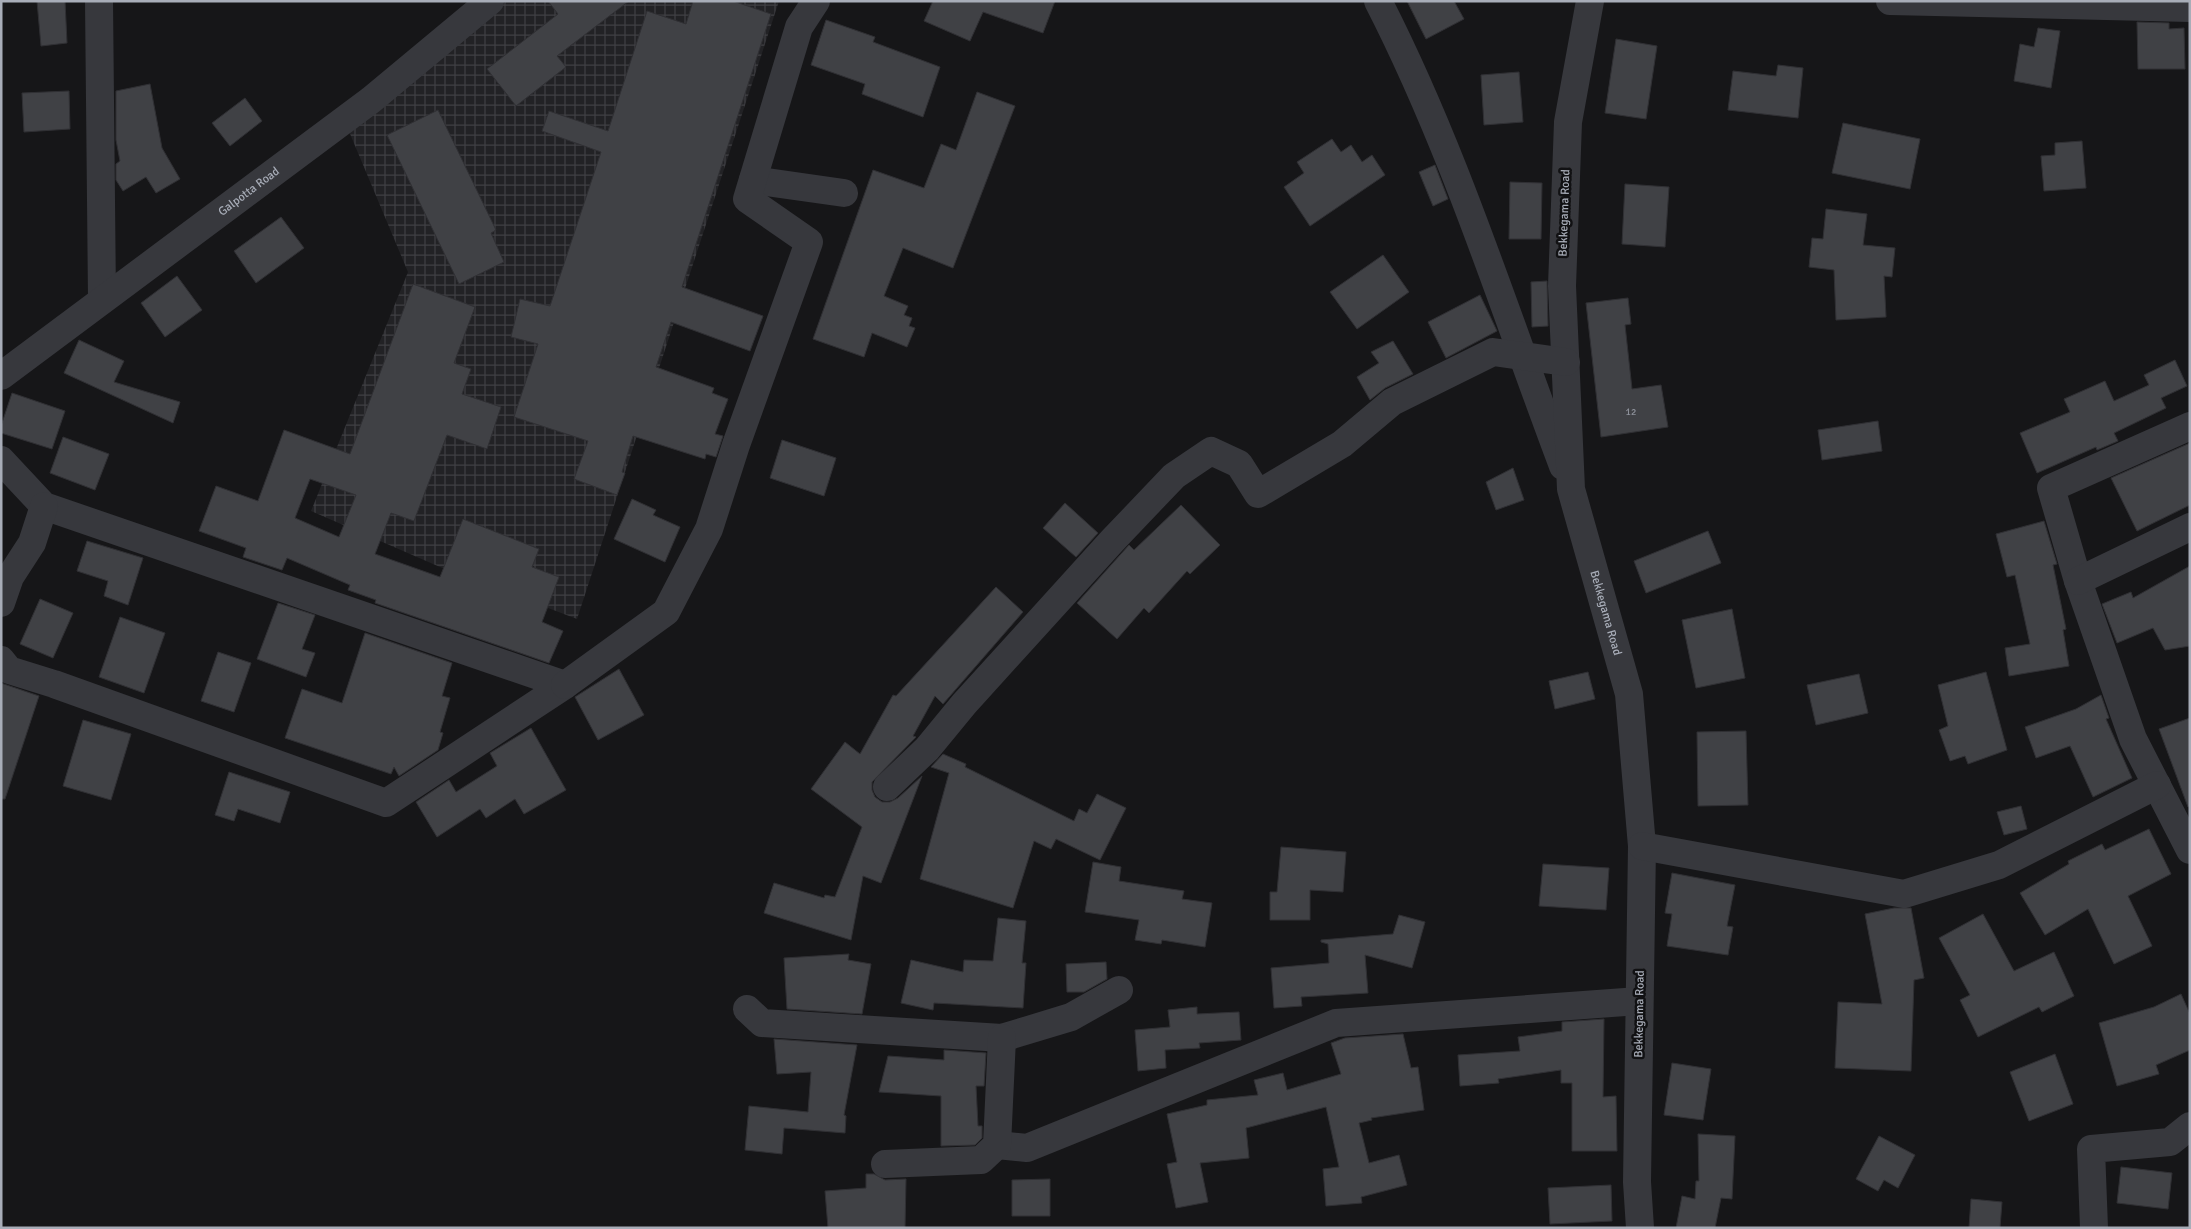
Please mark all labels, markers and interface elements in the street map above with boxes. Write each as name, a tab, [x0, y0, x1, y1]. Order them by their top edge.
street label: Galpotta Road	[215, 164, 283, 219]
street label: Bekkegama Road	[1555, 169, 1574, 257]
house number: 12	[1626, 406, 1636, 418]
street label: Bekkegama Road	[1586, 569, 1625, 657]
street label: Bekkegama Road	[1631, 970, 1648, 1058]

